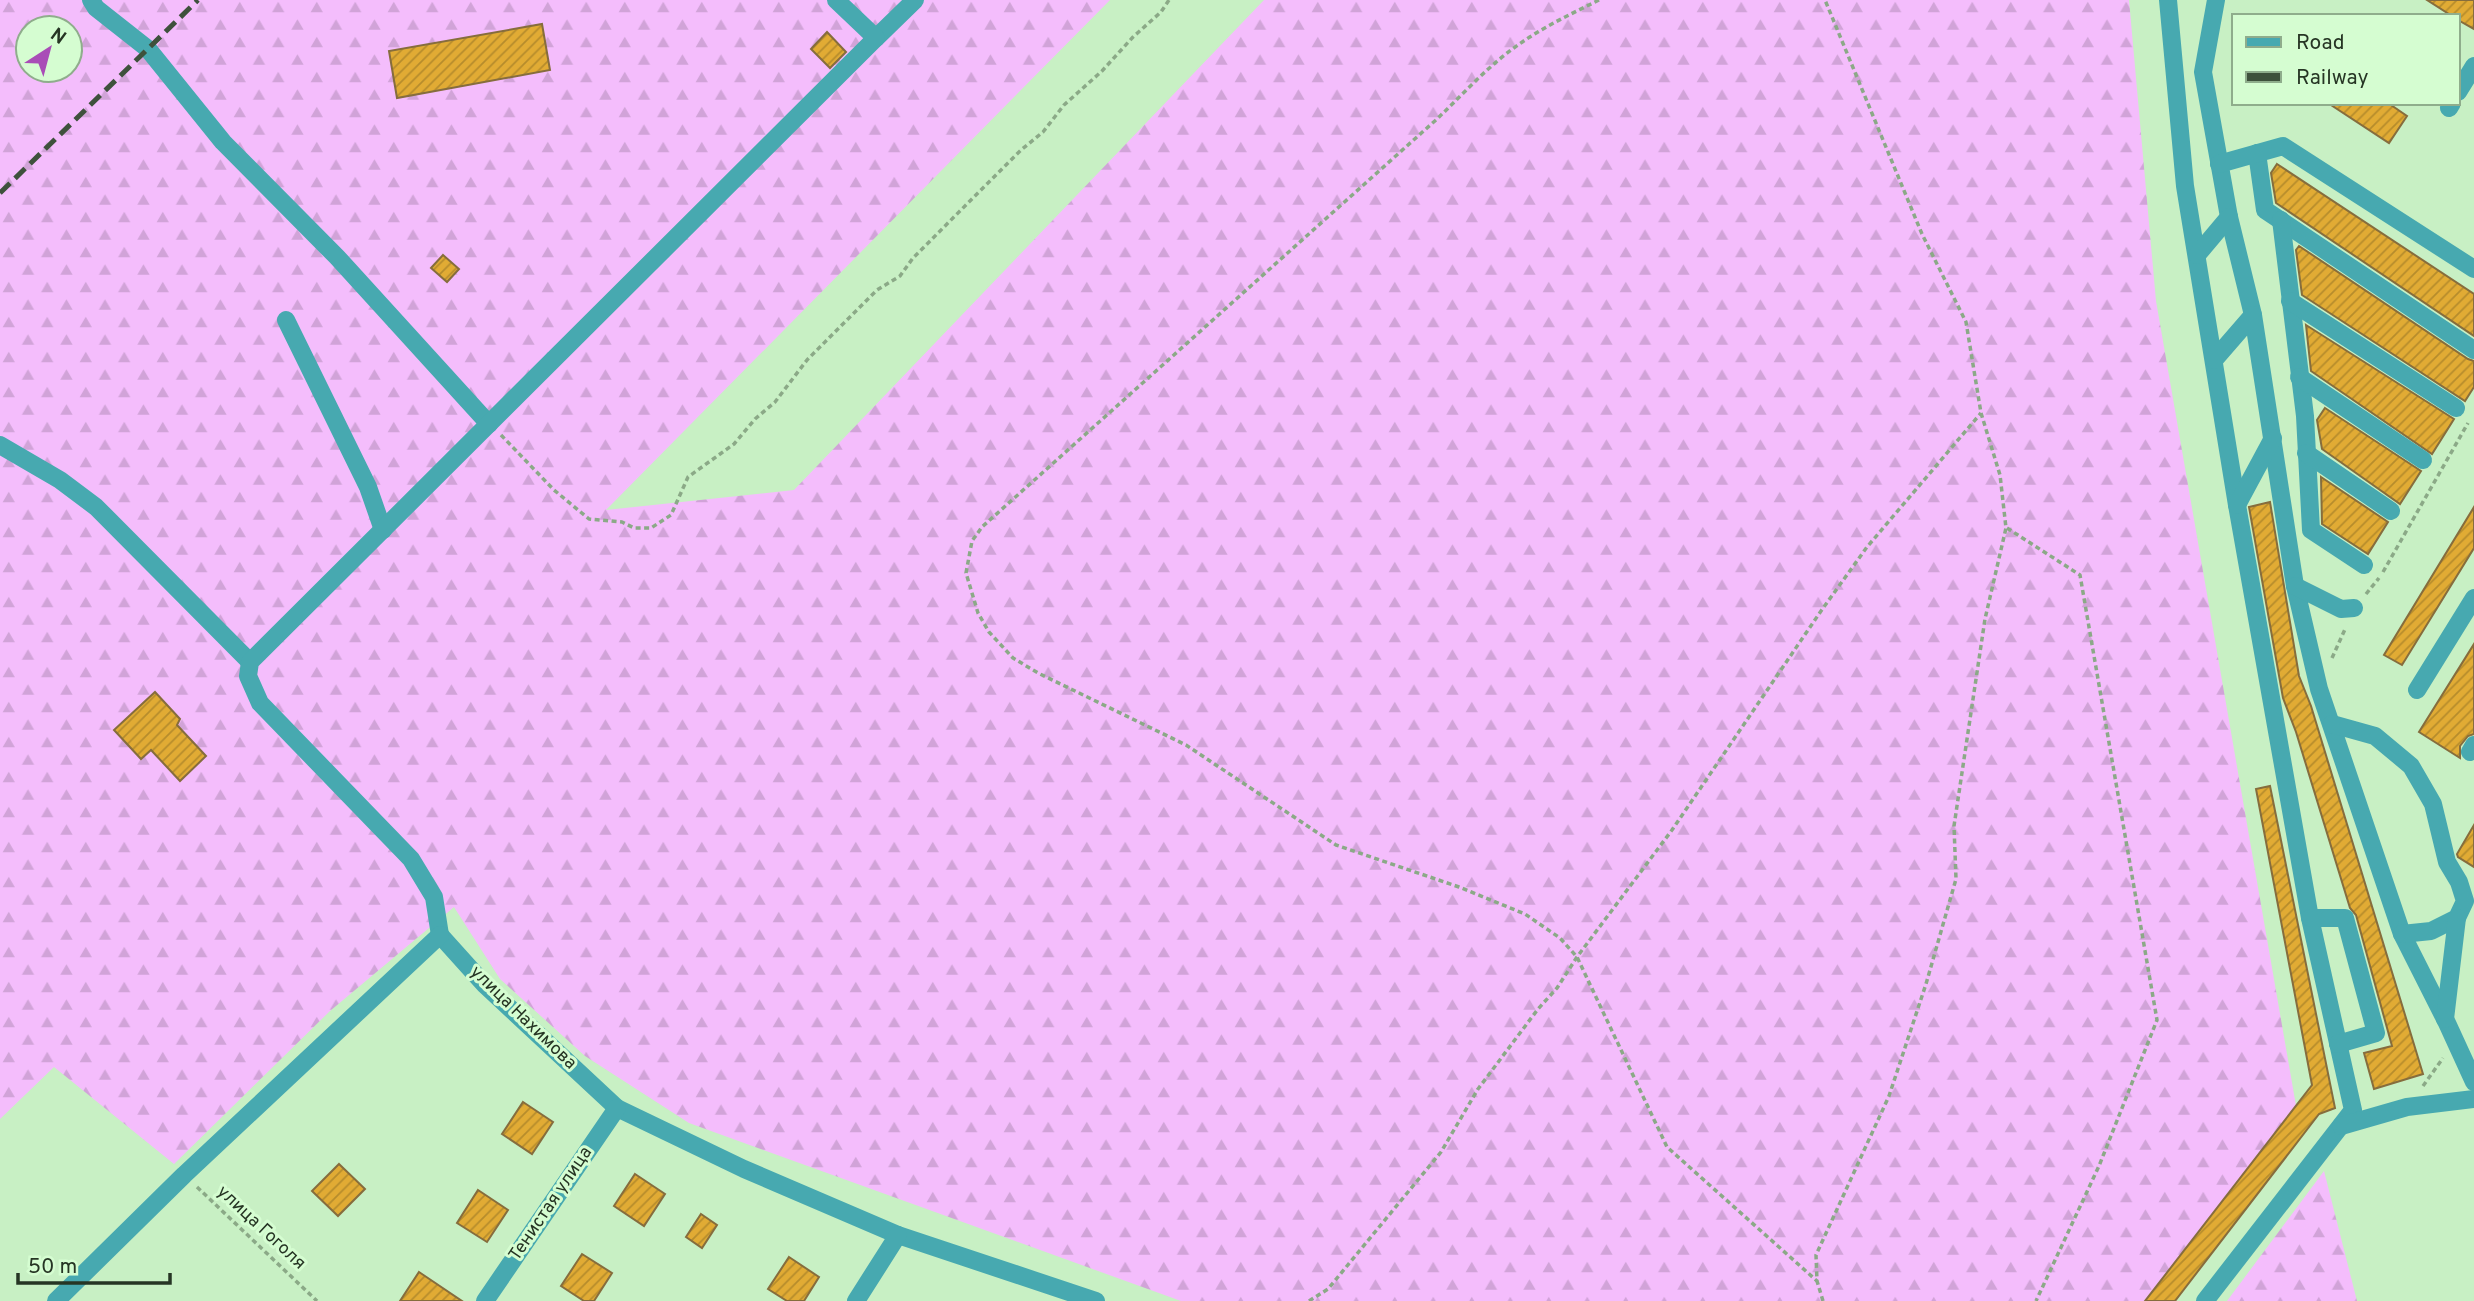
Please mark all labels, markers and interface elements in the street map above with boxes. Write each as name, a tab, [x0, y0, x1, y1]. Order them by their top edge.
north arrow	[14, 14, 84, 84]
legend	[2232, 14, 2460, 105]
text: N	[45, 23, 70, 51]
text: Road	[2296, 30, 2345, 57]
text: Railway	[2296, 65, 2369, 92]
street label: улица Нахимова	[465, 961, 581, 1075]
street label: Тенистая улица	[504, 1142, 598, 1266]
street label: улица Гоголя	[212, 1181, 310, 1275]
scale bar	[18, 1242, 170, 1286]
text: 50 m	[28, 1254, 77, 1281]

